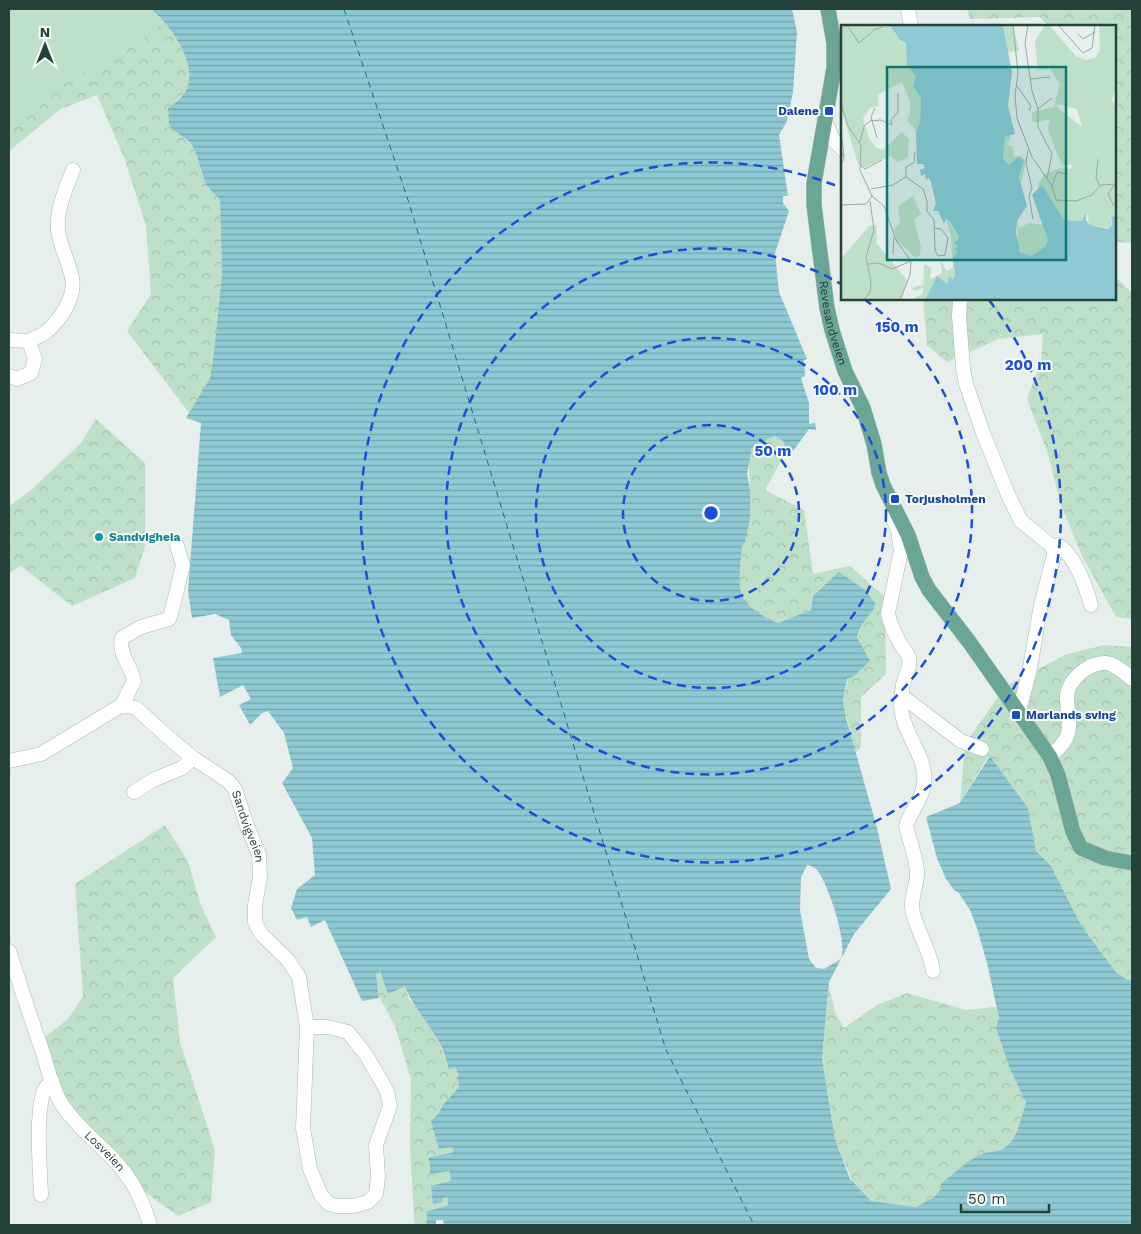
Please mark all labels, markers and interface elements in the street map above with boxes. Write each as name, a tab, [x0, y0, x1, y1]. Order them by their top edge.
north arrow	[20, 20, 70, 70]
text: N	[40, 24, 50, 40]
inset map	[841, 25, 1116, 300]
place label: Dalene	[778, 104, 819, 118]
marker: Dalene	[823, 105, 835, 117]
street label: Revesandveien	[817, 280, 850, 367]
text: 150 m	[875, 318, 919, 336]
text: 200 m	[1005, 356, 1051, 374]
text: 100 m	[813, 381, 857, 399]
text: 50 m	[755, 442, 791, 460]
place label: Torjusholmen	[905, 492, 986, 506]
marker: Torjusholmen	[889, 493, 901, 505]
centre of rings	[702, 504, 720, 522]
place label: Sandvigheia	[109, 530, 180, 544]
marker: Sandvigheia	[93, 531, 105, 543]
place label: Mørlands sving	[1026, 708, 1116, 722]
marker: Mørlands sving	[1010, 709, 1022, 721]
street label: Sandvigveien	[229, 789, 266, 863]
street label: Losveien	[82, 1128, 128, 1174]
scale bar	[961, 1182, 1048, 1214]
text: 50 m	[968, 1190, 1005, 1208]

